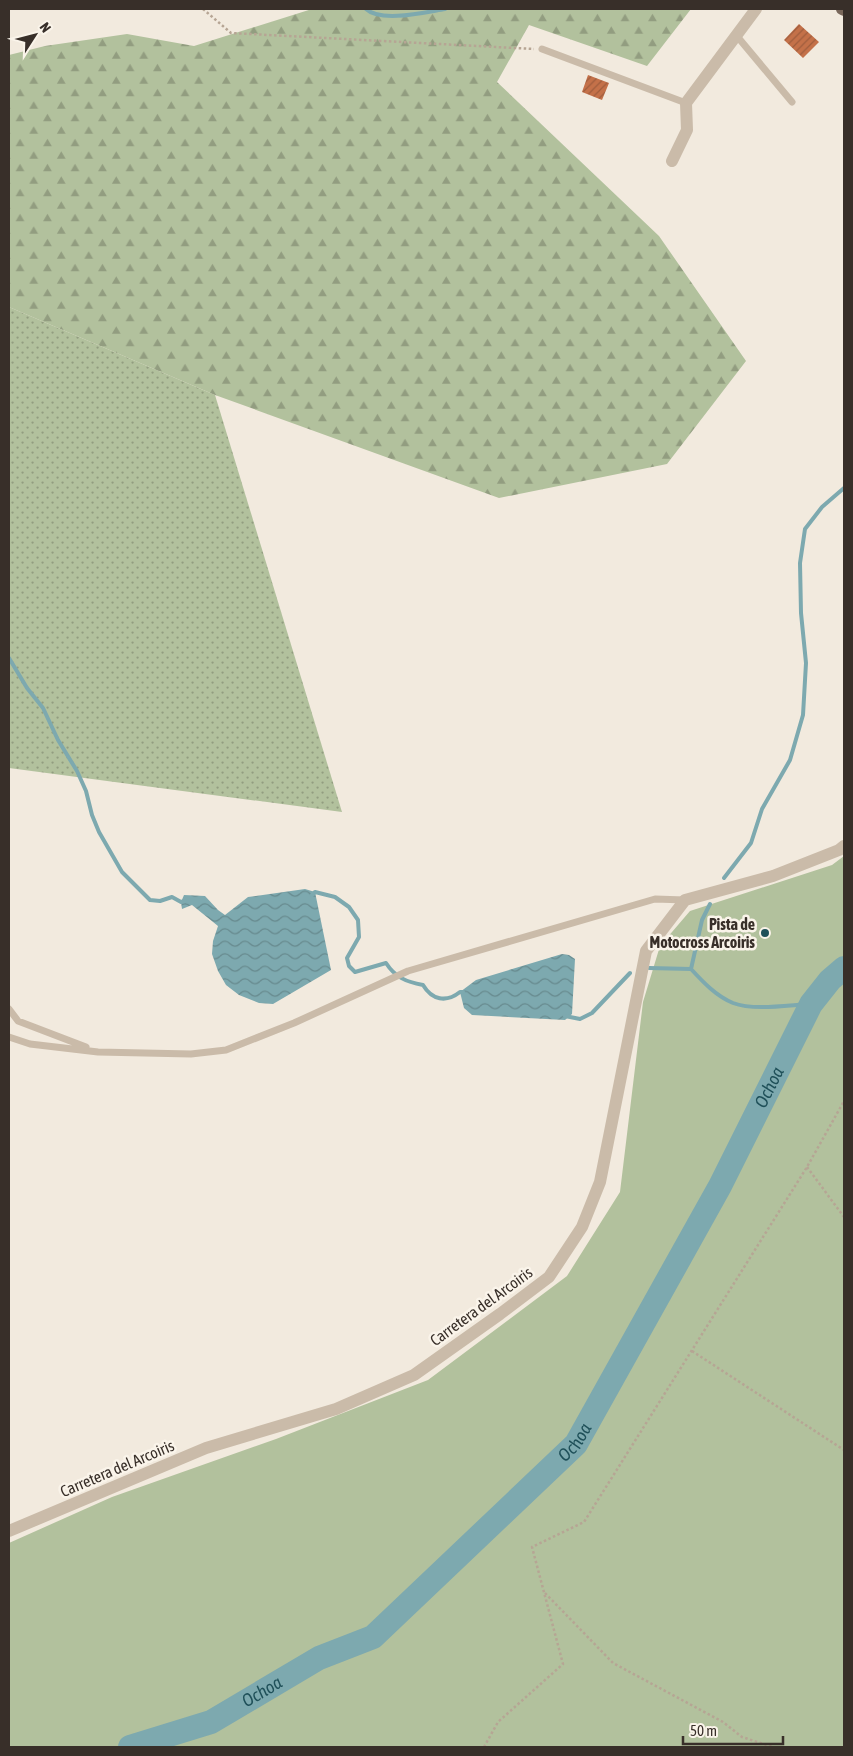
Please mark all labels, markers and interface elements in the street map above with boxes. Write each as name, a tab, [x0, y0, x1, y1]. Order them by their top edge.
north arrow	[10, 10, 60, 60]
text: N	[37, 19, 54, 35]
place label: Pista de Motocross Arcoiris	[649, 915, 755, 951]
marker: Pista de Motocross Arcoiris	[759, 927, 771, 939]
water label: Ochoa	[750, 1063, 788, 1111]
street label: Carretera del Arcoiris	[426, 1263, 536, 1349]
water label: Ochoa	[553, 1419, 596, 1466]
street label: Carretera del Arcoiris	[57, 1436, 177, 1500]
water label: Ochoa	[238, 1671, 286, 1711]
scale bar	[683, 1714, 783, 1746]
text: 50 m	[690, 1722, 717, 1739]

